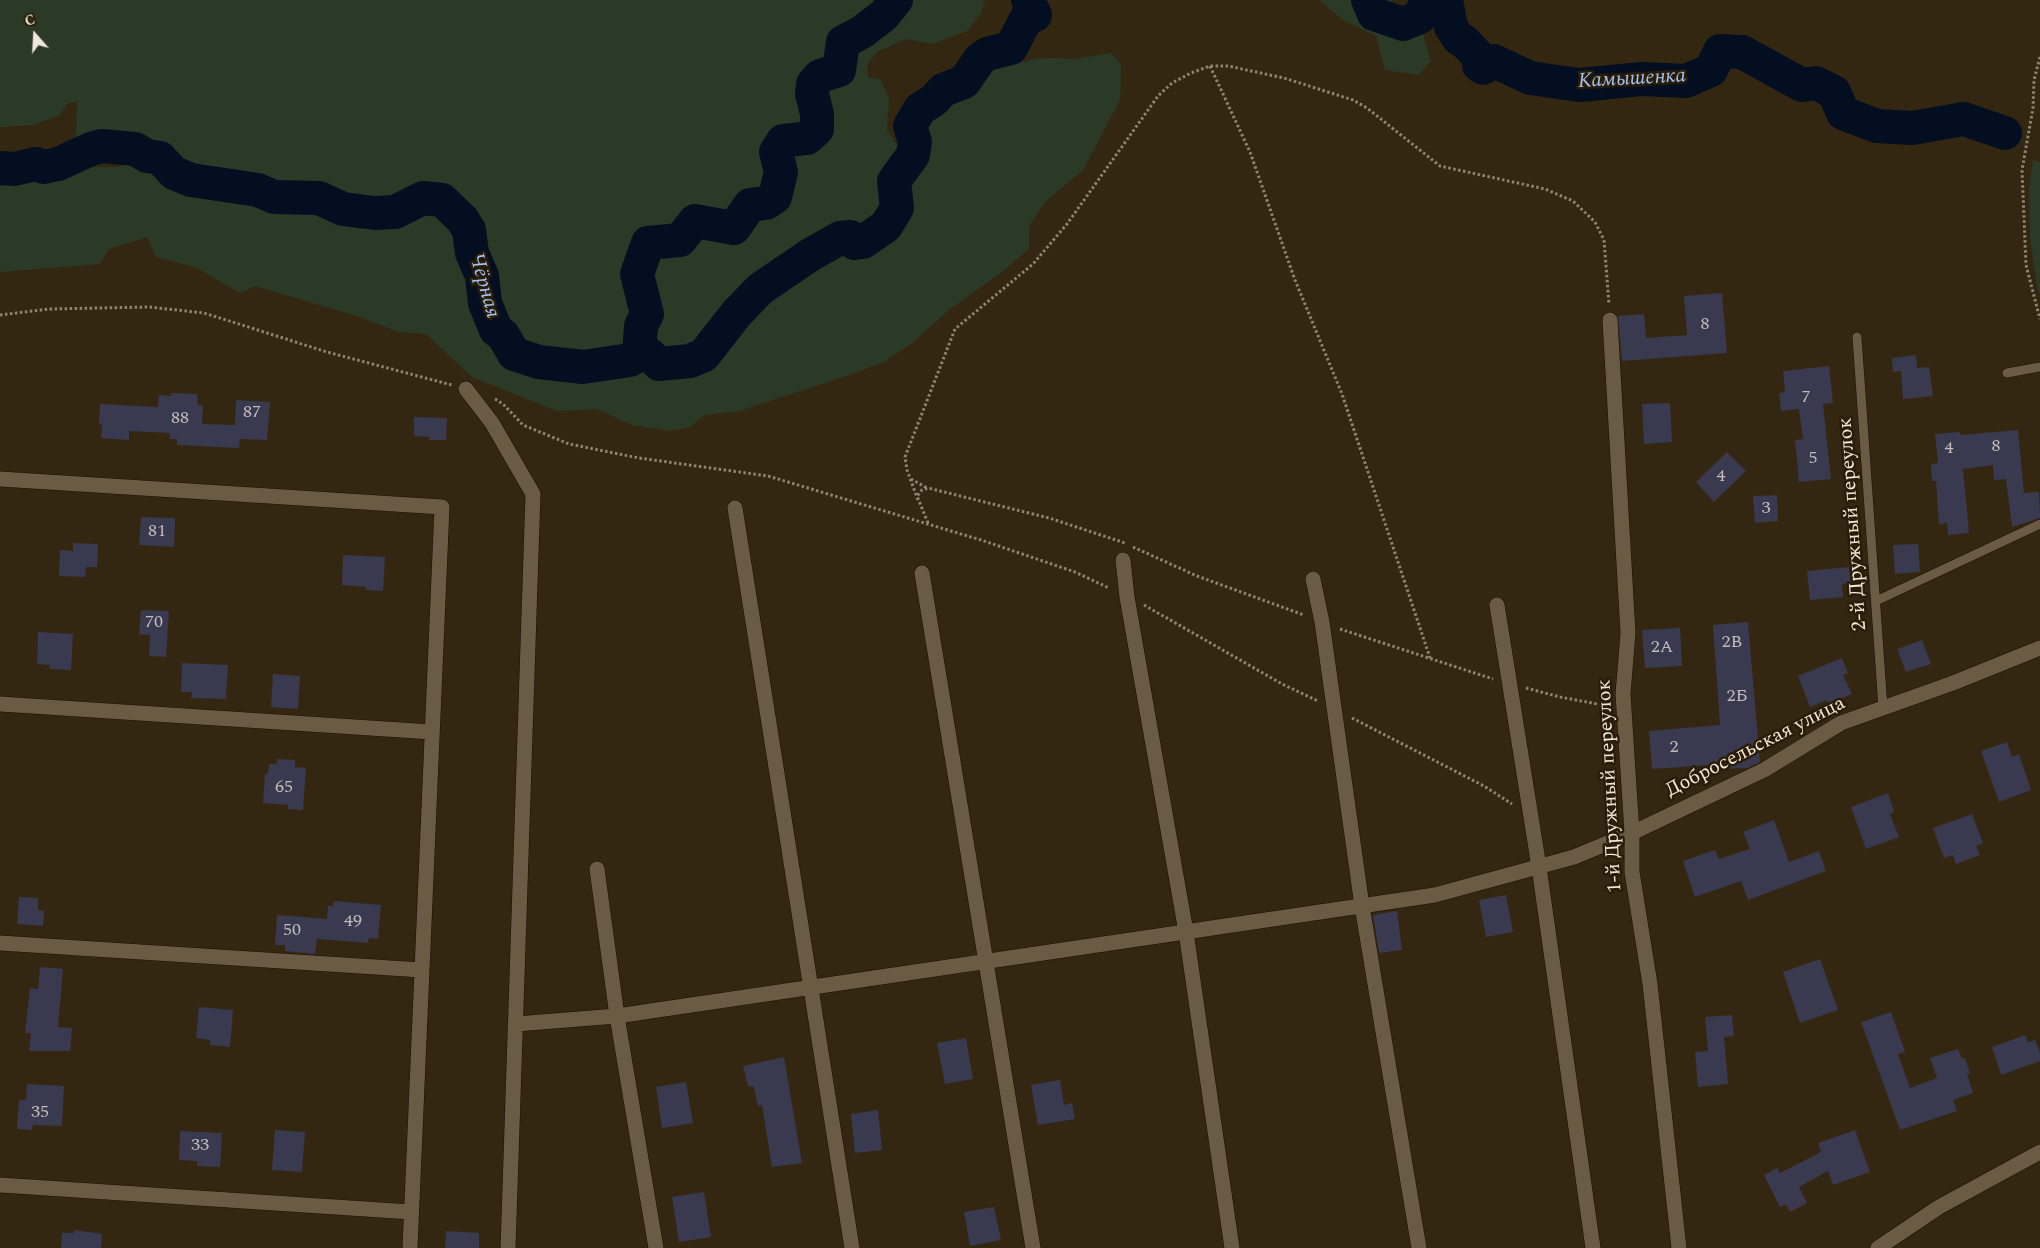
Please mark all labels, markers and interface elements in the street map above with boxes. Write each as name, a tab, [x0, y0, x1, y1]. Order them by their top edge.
text: С	[22, 9, 38, 32]
north arrow	[10, 10, 60, 60]
water label: Камышенка	[1577, 65, 1687, 95]
water label: Чёрная	[462, 251, 504, 321]
house number: 8	[1701, 314, 1709, 336]
house number: 7	[1802, 387, 1810, 409]
house number: 87	[243, 402, 261, 424]
house number: 88	[171, 408, 189, 430]
street label: 2-й Дружный переулок	[1835, 416, 1873, 632]
house number: 8	[1992, 436, 2000, 458]
house number: 4	[1945, 438, 1953, 460]
house number: 5	[1809, 448, 1817, 470]
house number: 4	[1717, 466, 1725, 488]
house number: 3	[1762, 498, 1770, 520]
house number: 81	[148, 521, 166, 543]
house number: 70	[145, 612, 163, 634]
house number: 2В	[1722, 632, 1742, 654]
house number: 2А	[1651, 637, 1673, 659]
street label: 1-й Дружный переулок	[1593, 679, 1629, 893]
house number: 2Б	[1726, 686, 1748, 708]
street label: Добросельская улица	[1662, 692, 1850, 804]
house number: 2	[1670, 737, 1678, 759]
house number: 65	[275, 777, 293, 799]
house number: 49	[344, 911, 362, 933]
house number: 50	[283, 920, 301, 942]
house number: 35	[31, 1102, 49, 1124]
house number: 33	[191, 1135, 209, 1157]

